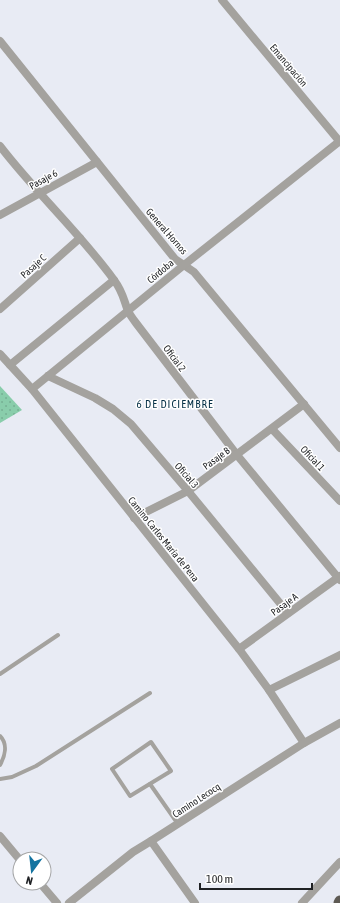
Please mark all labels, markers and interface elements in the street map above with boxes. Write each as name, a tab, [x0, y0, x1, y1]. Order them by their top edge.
street label: Emancipación	[268, 42, 310, 89]
street label: Pasaje 6	[27, 167, 59, 192]
street label: General Hornos	[144, 206, 190, 257]
street label: Pasaje C	[18, 252, 49, 281]
street label: Córdoba	[145, 257, 176, 286]
street label: Oficial 2	[161, 343, 188, 374]
district label: 6 DE DICIEMBRE	[136, 398, 214, 410]
street label: Oficial 1	[298, 444, 327, 473]
street label: Pasaje B	[201, 445, 232, 472]
street label: Oficial 3	[173, 460, 201, 491]
street label: Camino Carlos María de Pena	[126, 495, 201, 584]
street label: Pasaje A	[269, 591, 300, 618]
street label: Camino Lecocq	[170, 781, 222, 820]
north arrow	[12, 851, 52, 891]
scale bar	[200, 865, 312, 891]
text: 100 m	[206, 872, 233, 886]
text: N	[25, 874, 34, 887]

